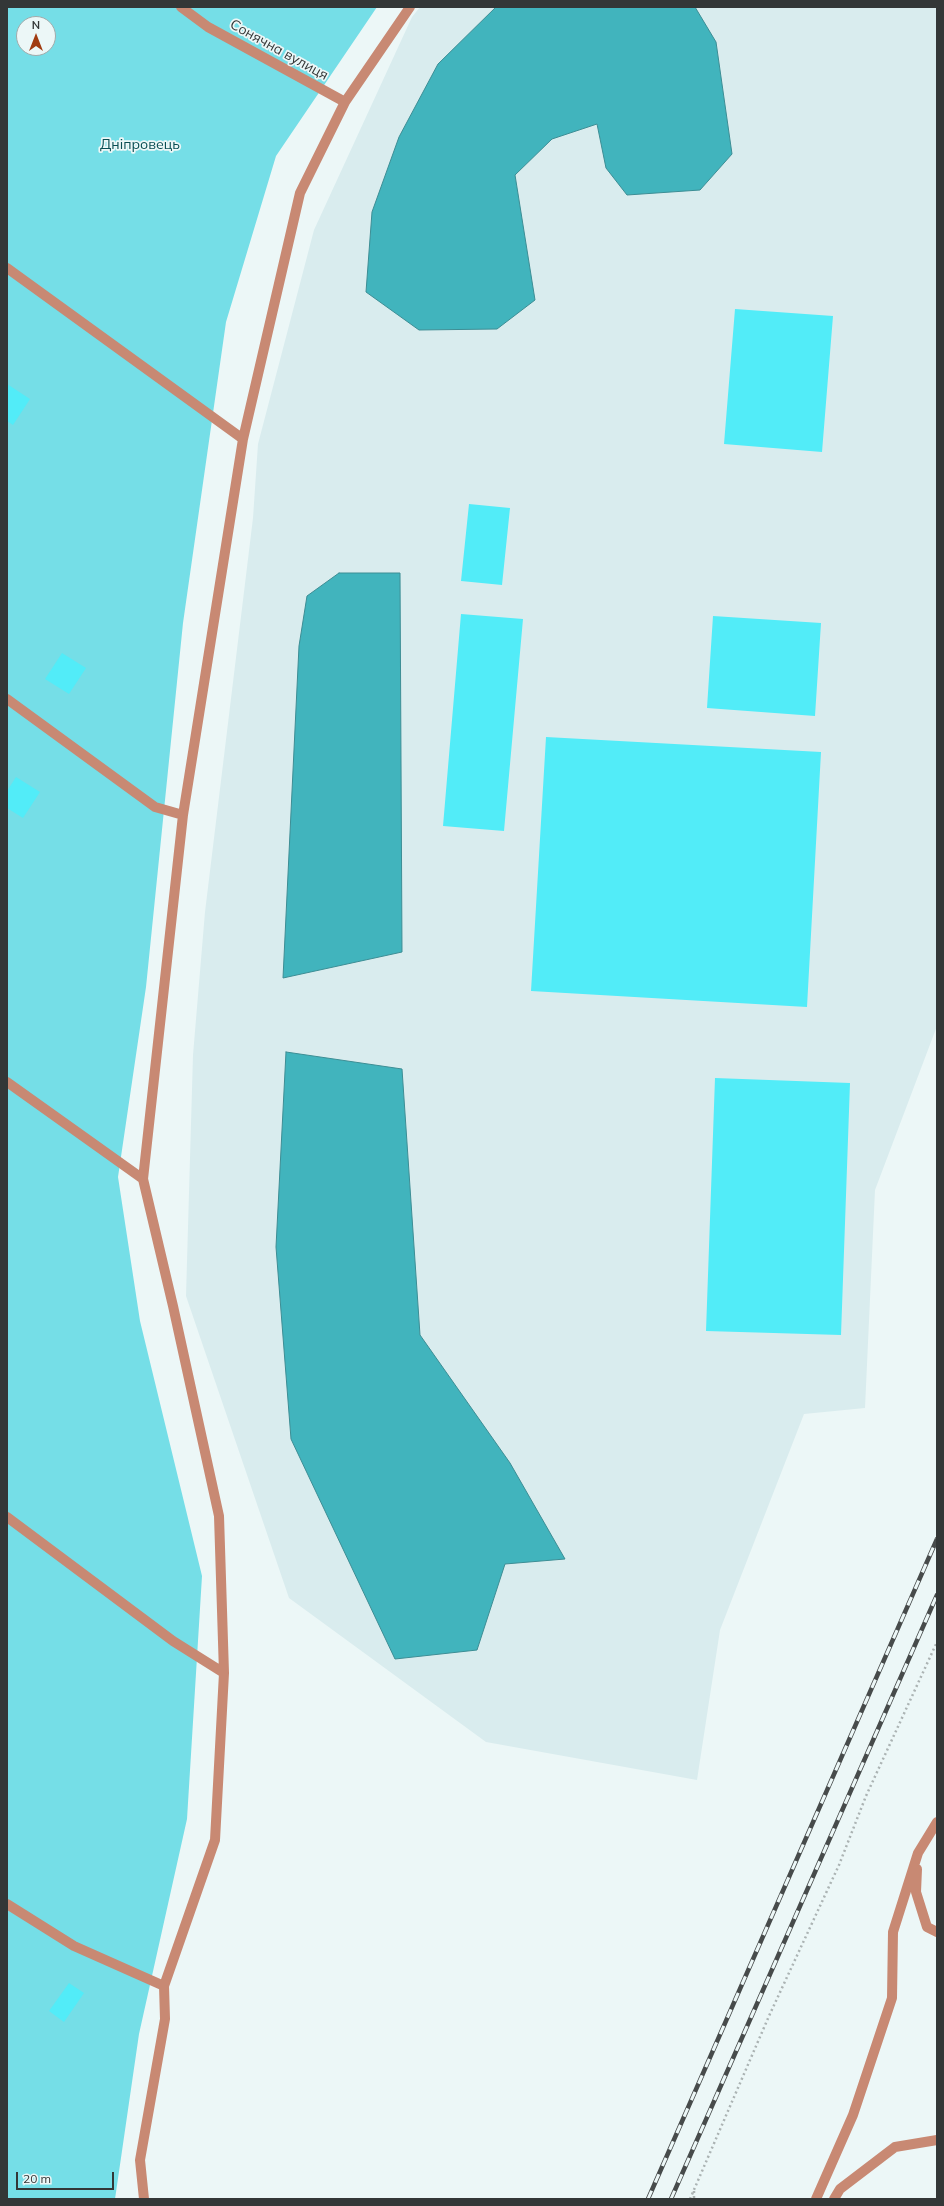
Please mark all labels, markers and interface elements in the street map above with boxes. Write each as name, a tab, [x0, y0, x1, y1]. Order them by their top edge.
north arrow	[16, 16, 56, 56]
street label: Сонячна вулиця	[227, 16, 331, 84]
text: N	[32, 18, 40, 32]
park label: Дніпровець	[100, 137, 180, 153]
scale bar	[18, 2164, 116, 2190]
text: 20 m	[23, 2171, 51, 2186]

